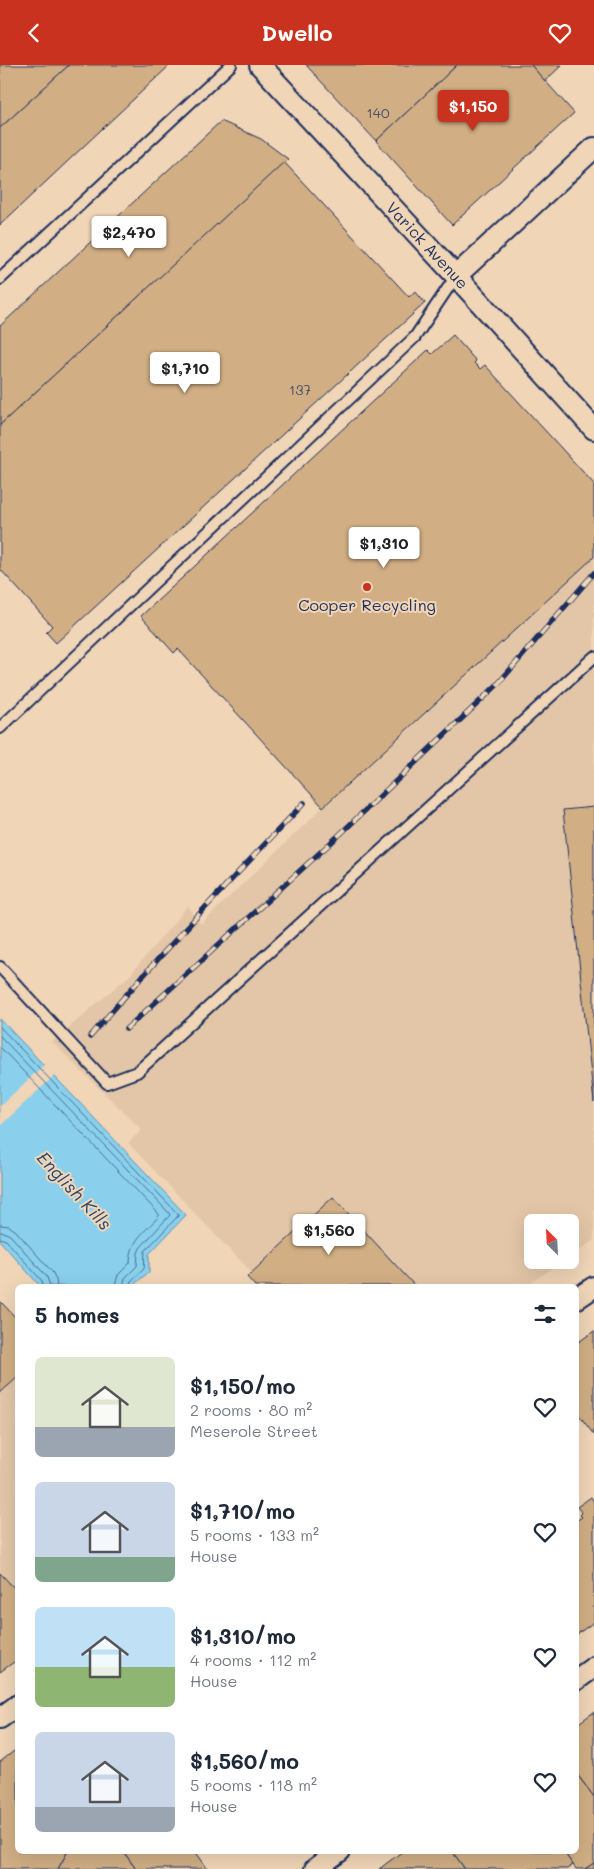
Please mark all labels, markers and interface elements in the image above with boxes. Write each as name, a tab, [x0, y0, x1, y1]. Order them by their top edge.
text: Dwello	[261, 18, 333, 47]
icon: back	[20, 19, 48, 47]
icon: heart	[546, 19, 574, 47]
pin: $1,150	[432, 89, 514, 132]
text: $1,150	[449, 95, 497, 116]
house number: 140	[366, 103, 390, 122]
street label: Varick Avenue	[382, 197, 473, 293]
pin: $2,470	[88, 215, 170, 258]
text: $2,470	[102, 221, 156, 242]
pin: $1,710	[144, 351, 226, 394]
text: $1,710	[161, 357, 209, 378]
house number: 137	[289, 380, 311, 399]
pin: $1,310	[343, 527, 425, 569]
text: $1,310	[360, 532, 408, 553]
marker: Cooper Recycling	[361, 581, 373, 593]
place label: Cooper Recycling	[298, 594, 436, 615]
water label: English Kills	[32, 1146, 117, 1235]
pin: $1,560	[288, 1213, 370, 1256]
north arrow	[524, 1214, 579, 1269]
map controls	[524, 1214, 579, 1269]
text: $1,560	[303, 1219, 355, 1240]
icon: filters	[531, 1300, 559, 1328]
text: 5 homes	[35, 1301, 120, 1328]
text: $1,150/mo	[190, 1372, 295, 1399]
icon: home	[75, 1377, 135, 1437]
icon: heart	[531, 1393, 559, 1421]
text: 2 rooms · 80 m²	[190, 1399, 312, 1420]
text: Meserole Street	[190, 1420, 318, 1441]
text: $1,710/mo	[190, 1497, 295, 1524]
icon: home	[75, 1502, 135, 1562]
icon: heart	[531, 1518, 559, 1546]
text: 5 rooms · 133 m²	[190, 1524, 319, 1545]
text: House	[190, 1545, 237, 1566]
text: $1,310/mo	[190, 1622, 296, 1649]
icon: home	[75, 1627, 135, 1687]
icon: heart	[531, 1643, 559, 1671]
text: 4 rooms · 112 m²	[190, 1649, 316, 1670]
text: House	[190, 1670, 237, 1691]
text: $1,560/mo	[190, 1747, 299, 1774]
icon: home	[75, 1752, 135, 1812]
icon: heart	[531, 1768, 559, 1796]
text: 5 rooms · 118 m²	[190, 1774, 317, 1795]
text: House	[190, 1795, 237, 1816]

